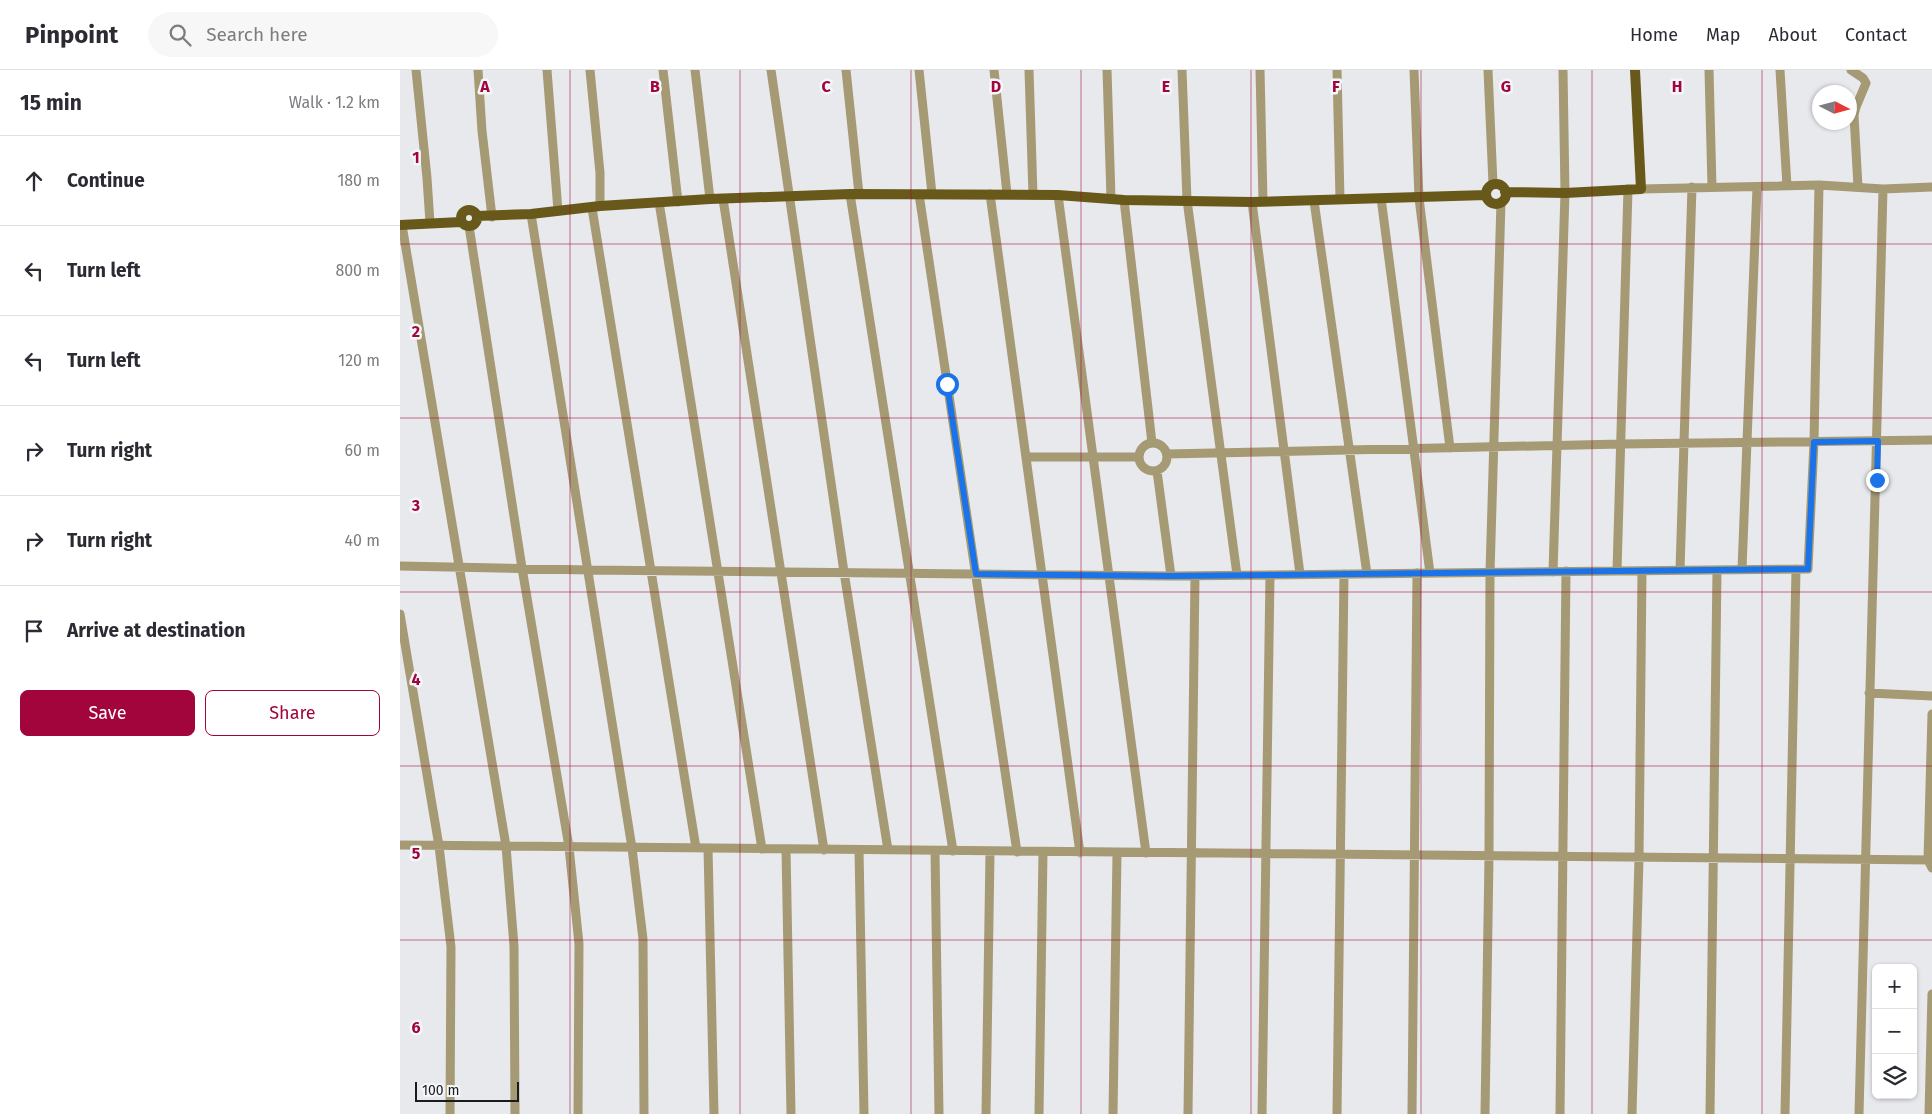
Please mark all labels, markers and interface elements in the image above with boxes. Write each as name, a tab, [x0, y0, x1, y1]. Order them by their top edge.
search box	[148, 12, 498, 57]
text: Pinpoint	[25, 21, 118, 49]
icon: search	[166, 21, 194, 49]
text: Search here	[206, 23, 308, 46]
text: Home	[1630, 24, 1678, 46]
text: Map	[1706, 24, 1740, 46]
text: About	[1768, 24, 1817, 46]
text: Contact	[1845, 24, 1907, 46]
text: A	[479, 77, 490, 96]
text: B	[650, 77, 660, 96]
text: C	[821, 77, 831, 96]
text: D	[991, 77, 1001, 96]
text: E	[1162, 77, 1170, 96]
text: F	[1332, 77, 1340, 96]
text: G	[1501, 77, 1511, 96]
text: H	[1672, 77, 1682, 96]
north arrow	[1812, 85, 1857, 130]
text: 15 min	[20, 90, 82, 116]
text: Walk · 1.2 km	[289, 93, 380, 112]
text: 1	[412, 148, 420, 167]
icon: ahead	[20, 167, 48, 195]
text: Continue	[67, 169, 145, 192]
text: 180 m	[337, 171, 380, 190]
icon: left	[20, 257, 48, 285]
text: Turn left	[67, 259, 141, 282]
text: 800 m	[335, 261, 380, 280]
text: 2	[412, 322, 420, 341]
icon: left	[20, 347, 48, 375]
text: Turn left	[67, 349, 141, 372]
text: 120 m	[338, 351, 380, 370]
route start	[936, 373, 959, 396]
icon: right	[20, 437, 48, 465]
text: Turn right	[67, 439, 152, 462]
text: 60 m	[345, 441, 380, 460]
route end	[1866, 469, 1889, 492]
text: 3	[411, 496, 420, 515]
icon: right	[20, 527, 48, 555]
text: Turn right	[67, 529, 152, 552]
text: 40 m	[345, 531, 380, 550]
icon: arrive	[20, 617, 48, 645]
text: Arrive at destination	[67, 619, 246, 642]
text: 4	[411, 670, 421, 689]
button: Save	[20, 690, 195, 736]
button: Share	[205, 690, 380, 736]
text: 5	[412, 844, 421, 863]
map controls	[1872, 964, 1917, 1099]
button: +	[1872, 964, 1917, 1009]
button: −	[1872, 1009, 1917, 1054]
text: 6	[411, 1018, 421, 1037]
button: layers	[1872, 1054, 1917, 1099]
scale bar	[415, 1079, 519, 1102]
text: 100 m	[422, 1082, 459, 1099]

